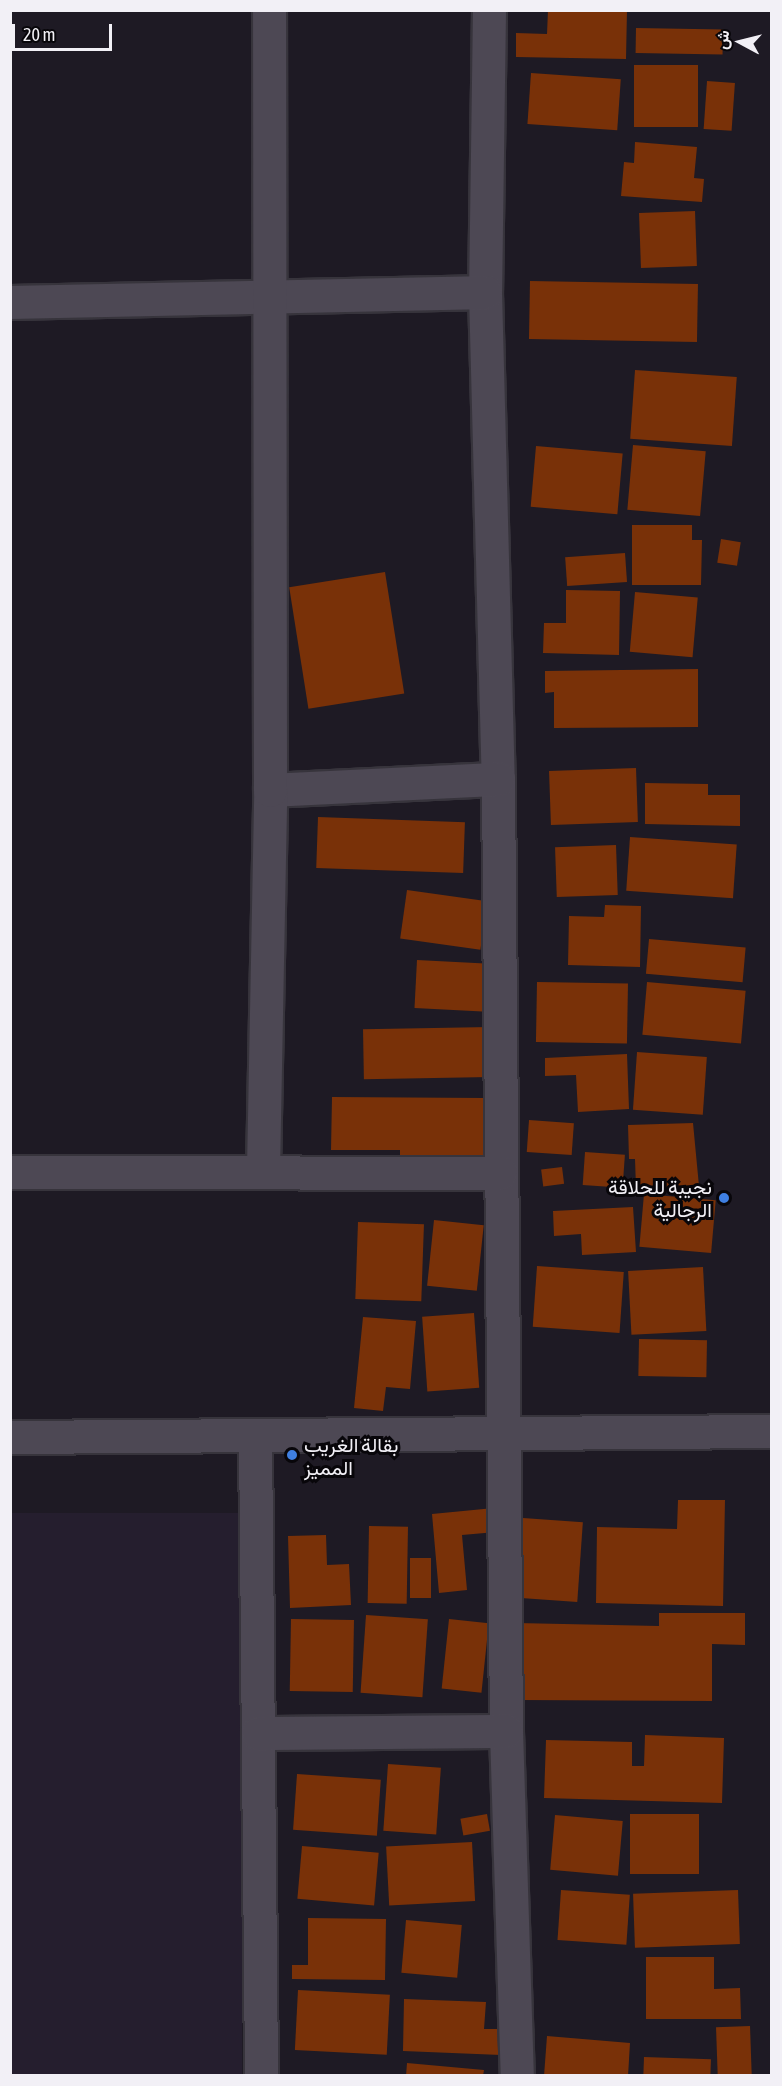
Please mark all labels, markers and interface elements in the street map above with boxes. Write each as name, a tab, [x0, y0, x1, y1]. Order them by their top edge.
scale bar	[15, 12, 116, 50]
north arrow	[710, 12, 770, 72]
text: 20 m	[23, 24, 55, 45]
text: ش	[712, 29, 732, 50]
place label: نجيبة للحلاقة الرجالية	[608, 1174, 712, 1221]
marker: نجيبة للحلاقة الرجالية	[717, 1191, 731, 1205]
place label: بقالة الغريب المميز	[304, 1432, 398, 1479]
marker: بقالة الغريب المميز	[285, 1448, 299, 1462]

